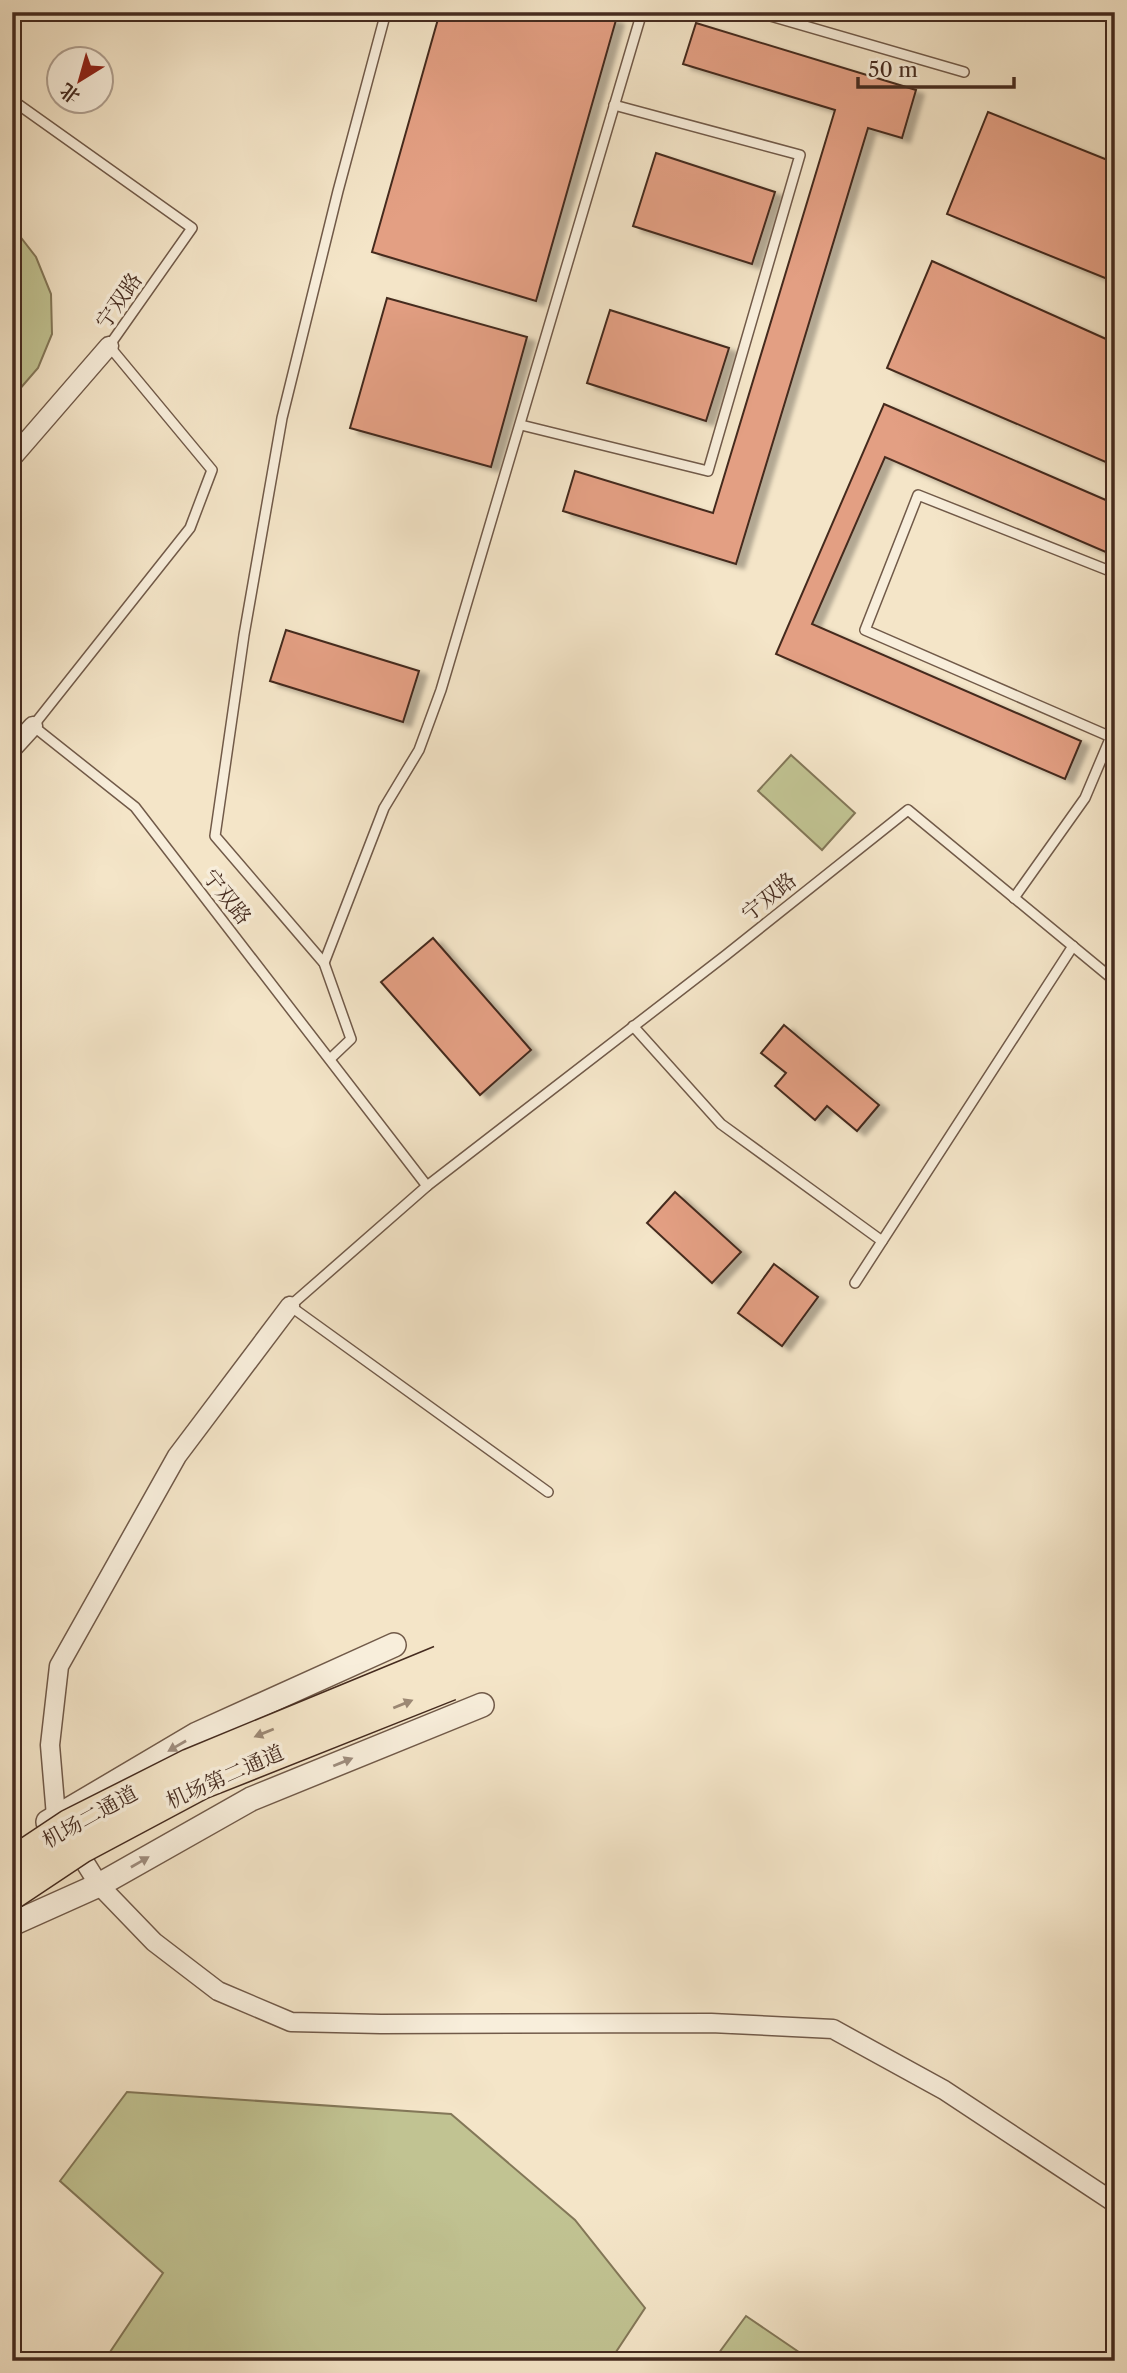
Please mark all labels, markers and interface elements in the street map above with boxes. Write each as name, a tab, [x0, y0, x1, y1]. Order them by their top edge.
north arrow	[46, 46, 116, 116]
scale bar	[858, 46, 1013, 90]
text: 50 m	[868, 57, 918, 82]
text: 北	[56, 78, 85, 108]
street label: 宁双路	[90, 268, 147, 334]
street label: 宁双路	[198, 864, 257, 929]
street label: 宁双路	[736, 867, 801, 926]
one-way arrow	[392, 1698, 413, 1709]
one-way arrow	[254, 1727, 274, 1739]
street label: 机场第二通道	[162, 1739, 287, 1814]
one-way arrow	[167, 1740, 186, 1752]
one-way arrow	[333, 1756, 354, 1767]
street label: 机场二通道	[38, 1780, 142, 1853]
one-way arrow	[130, 1856, 149, 1868]

